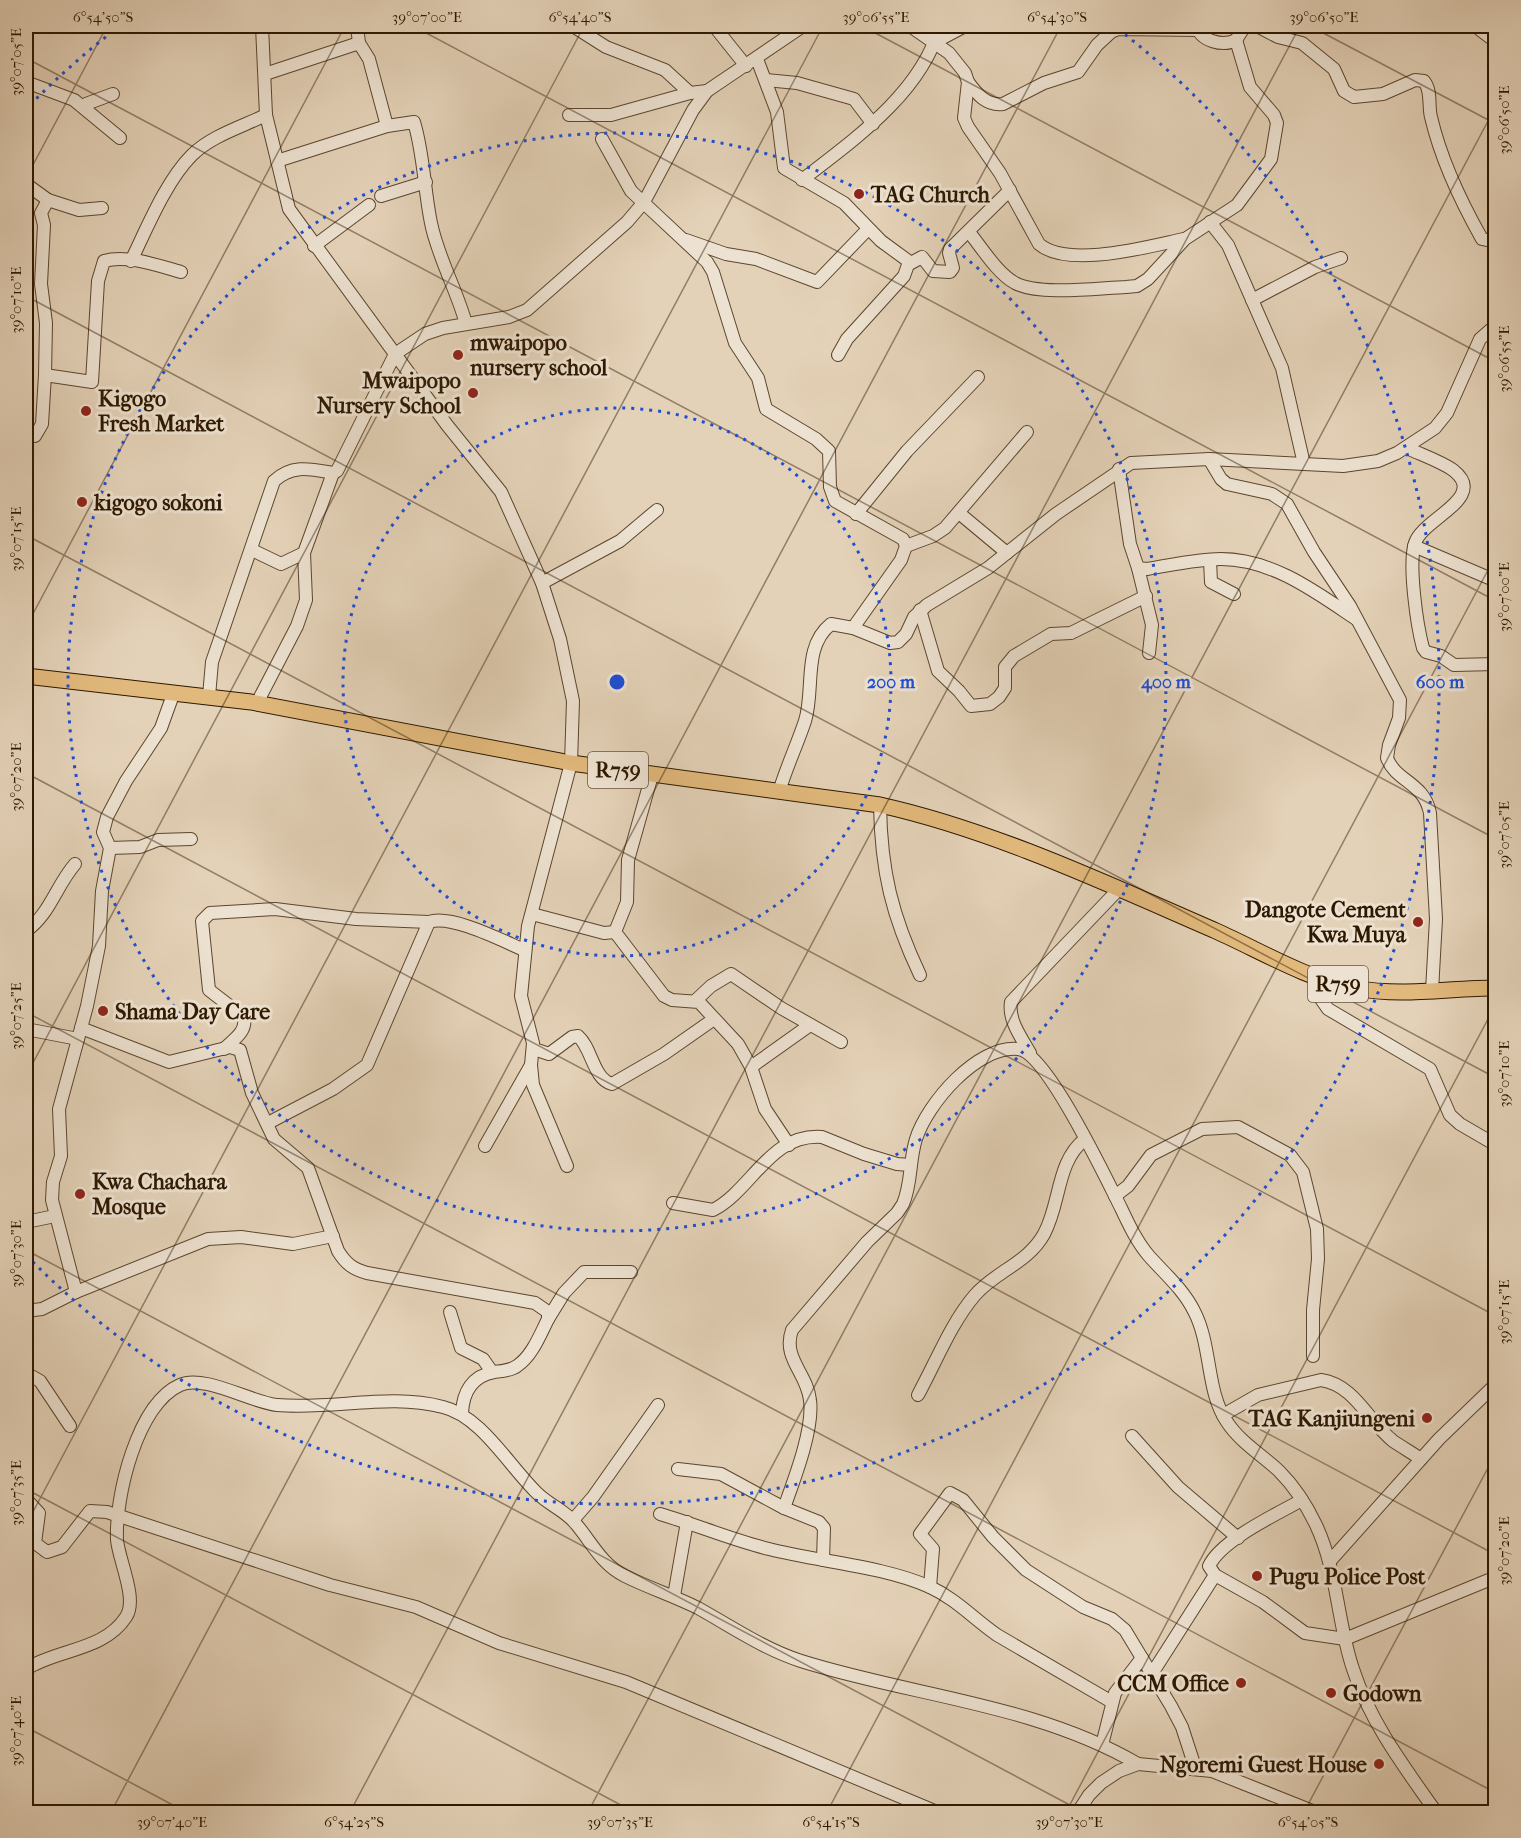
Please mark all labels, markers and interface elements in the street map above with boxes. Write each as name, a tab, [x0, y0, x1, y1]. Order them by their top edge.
text: 6°54'50"S	[73, 8, 133, 26]
text: 39°07'00"E	[392, 8, 462, 26]
text: 6°54'40"S	[549, 8, 612, 26]
text: 39°06'55"E	[843, 8, 909, 26]
text: 6°54'30"S	[1027, 8, 1087, 26]
text: 39°06'50"E	[1290, 8, 1358, 26]
text: 39°07'05"E	[7, 28, 25, 96]
text: 39°06'50"E	[1495, 86, 1513, 154]
place label: TAG Church	[870, 182, 991, 208]
marker: TAG Church	[852, 187, 866, 201]
text: 39°07'10"E	[7, 267, 25, 333]
text: 39°06'55"E	[1495, 326, 1513, 392]
place label: mwaipopo nursery school	[469, 330, 608, 381]
marker: mwaipopo nursery school	[451, 348, 465, 362]
place label: Mwaipopo Nursery School	[317, 368, 462, 419]
place label: Kigogo Fresh Market	[97, 386, 225, 437]
marker: Mwaipopo Nursery School	[466, 386, 480, 400]
marker: Kigogo Fresh Market	[79, 404, 93, 418]
place label: kigogo sokoni	[93, 490, 223, 516]
marker: kigogo sokoni	[75, 495, 89, 509]
text: 39°07'15"E	[7, 507, 25, 571]
text: 39°07'00"E	[1495, 562, 1513, 632]
centre of rings	[607, 672, 627, 692]
text: 200 m	[867, 672, 916, 693]
text: 400 m	[1140, 672, 1192, 693]
text: 600 m	[1416, 672, 1465, 693]
text: 39°07'20"E	[7, 742, 25, 812]
road number: R759	[588, 752, 648, 788]
text: 39°07'05"E	[1495, 801, 1513, 869]
place label: Dangote Cement Kwa Muya	[1245, 897, 1407, 948]
marker: Dangote Cement Kwa Muya	[1411, 915, 1425, 929]
road number: R759	[1308, 966, 1368, 1002]
text: 39°07'25"E	[7, 982, 25, 1050]
place label: Shama Day Care	[115, 999, 270, 1025]
marker: Shama Day Care	[96, 1004, 110, 1018]
text: 39°07'10"E	[1495, 1041, 1513, 1107]
place label: Kwa Chachara Mosque	[91, 1169, 227, 1220]
marker: Kwa Chachara Mosque	[73, 1187, 87, 1201]
text: 39°07'30"E	[7, 1220, 25, 1288]
text: 39°07'15"E	[1495, 1280, 1513, 1344]
place label: TAG Kanjiungeni	[1247, 1406, 1415, 1432]
marker: TAG Kanjiungeni	[1420, 1411, 1434, 1425]
text: 39°07'35"E	[7, 1460, 25, 1526]
text: 39°07'20"E	[1495, 1516, 1513, 1586]
place label: Pugu Police Post	[1269, 1564, 1427, 1590]
marker: Pugu Police Post	[1250, 1569, 1264, 1583]
place label: CCM Office	[1117, 1671, 1229, 1697]
marker: CCM Office	[1234, 1676, 1248, 1690]
place label: Godown	[1343, 1681, 1422, 1707]
marker: Godown	[1324, 1686, 1338, 1700]
text: 39°07'40"E	[7, 1696, 25, 1766]
place label: Ngoremi Guest House	[1159, 1752, 1367, 1778]
marker: Ngoremi Guest House	[1372, 1757, 1386, 1771]
text: 39°07'40"E	[137, 1813, 207, 1831]
text: 6°54'25"S	[324, 1813, 384, 1831]
text: 39°07'35"E	[587, 1813, 653, 1831]
text: 6°54'15"S	[802, 1813, 860, 1831]
text: 39°07'30"E	[1035, 1813, 1103, 1831]
text: 6°54'05"S	[1278, 1813, 1338, 1831]

